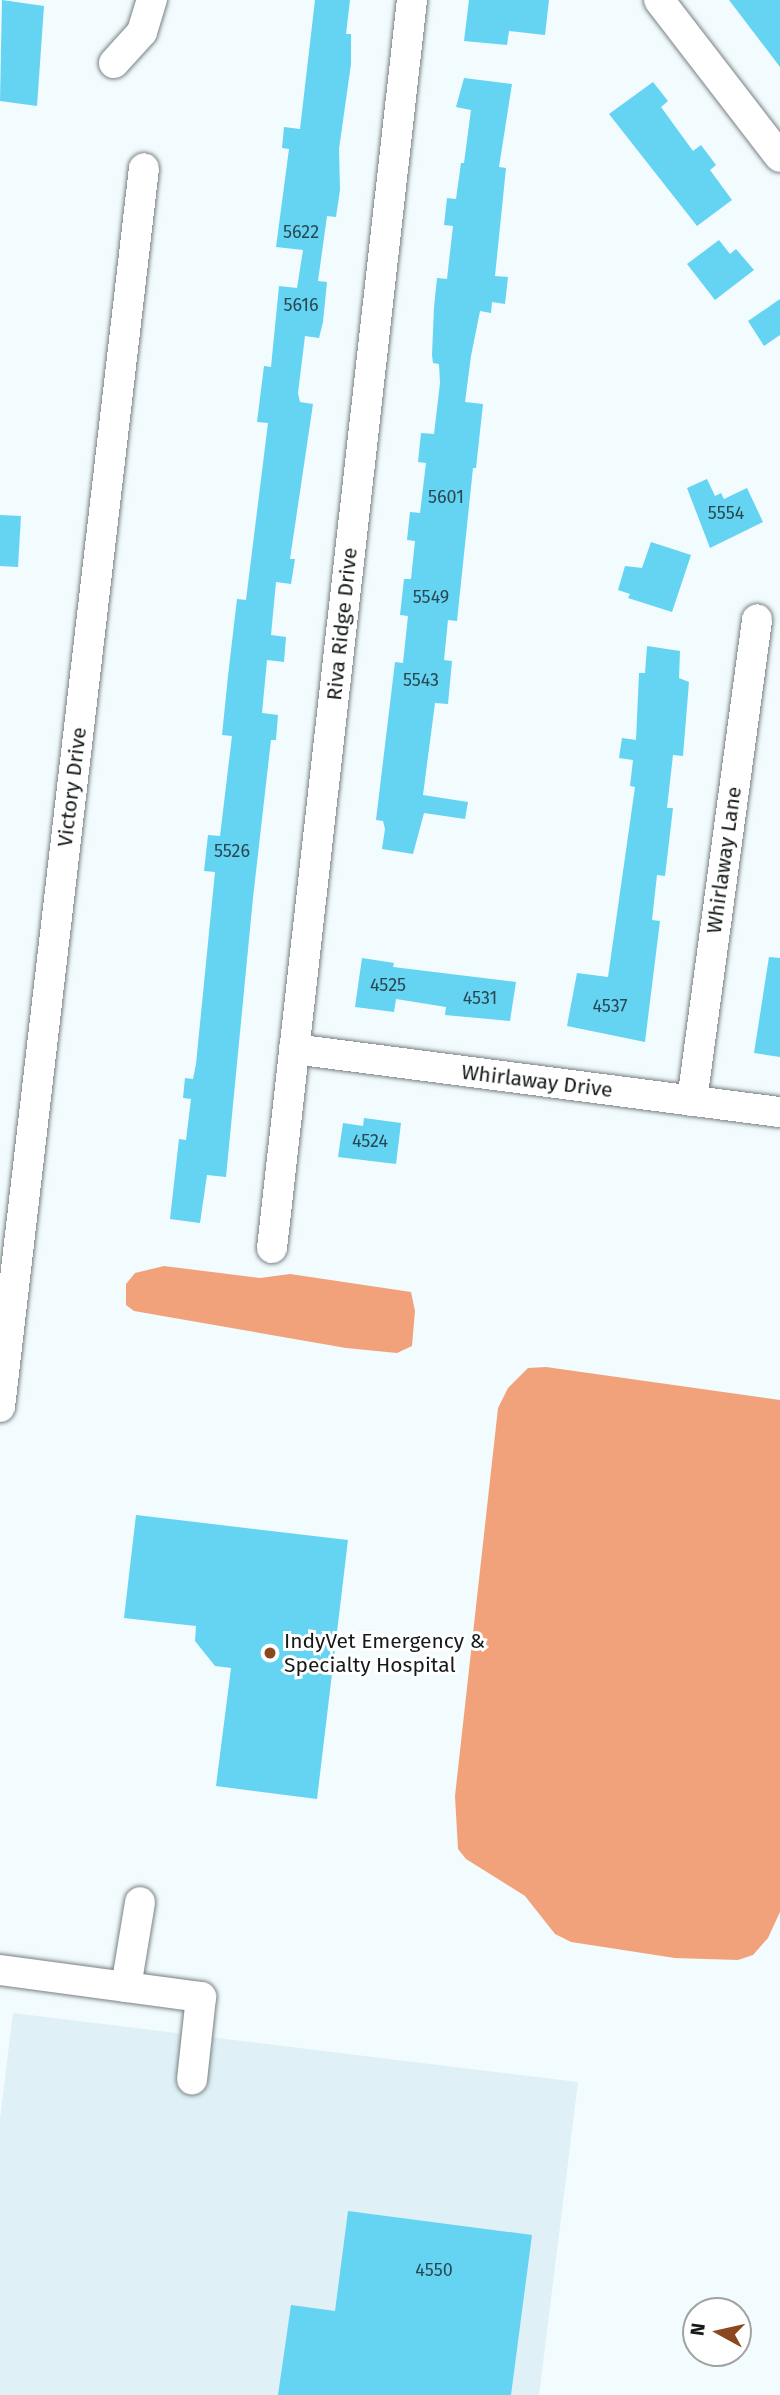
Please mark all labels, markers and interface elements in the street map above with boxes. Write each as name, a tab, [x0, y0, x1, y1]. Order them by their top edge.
house number: 5622	[283, 221, 319, 243]
house number: 5616	[283, 294, 319, 316]
house number: 5601	[428, 486, 464, 508]
house number: 5554	[708, 502, 744, 524]
street label: Riva Ridge Drive	[321, 546, 363, 702]
house number: 5549	[413, 586, 449, 608]
house number: 5543	[403, 669, 439, 691]
street label: Victory Drive	[52, 726, 92, 848]
street label: Whirlaway Lane	[701, 785, 747, 935]
house number: 5526	[214, 840, 250, 862]
house number: 4525	[370, 974, 406, 996]
house number: 4531	[463, 987, 497, 1009]
house number: 4537	[592, 995, 628, 1017]
street label: Whirlaway Drive	[460, 1059, 614, 1103]
house number: 4524	[352, 1130, 388, 1152]
place label: IndyVet Emergency & Specialty Hospital	[284, 1628, 485, 1678]
marker: IndyVet Emergency & Specialty Hospital	[262, 1645, 278, 1661]
house number: 4550	[415, 2259, 453, 2281]
north arrow	[682, 2297, 752, 2367]
text: N	[685, 2321, 710, 2337]

